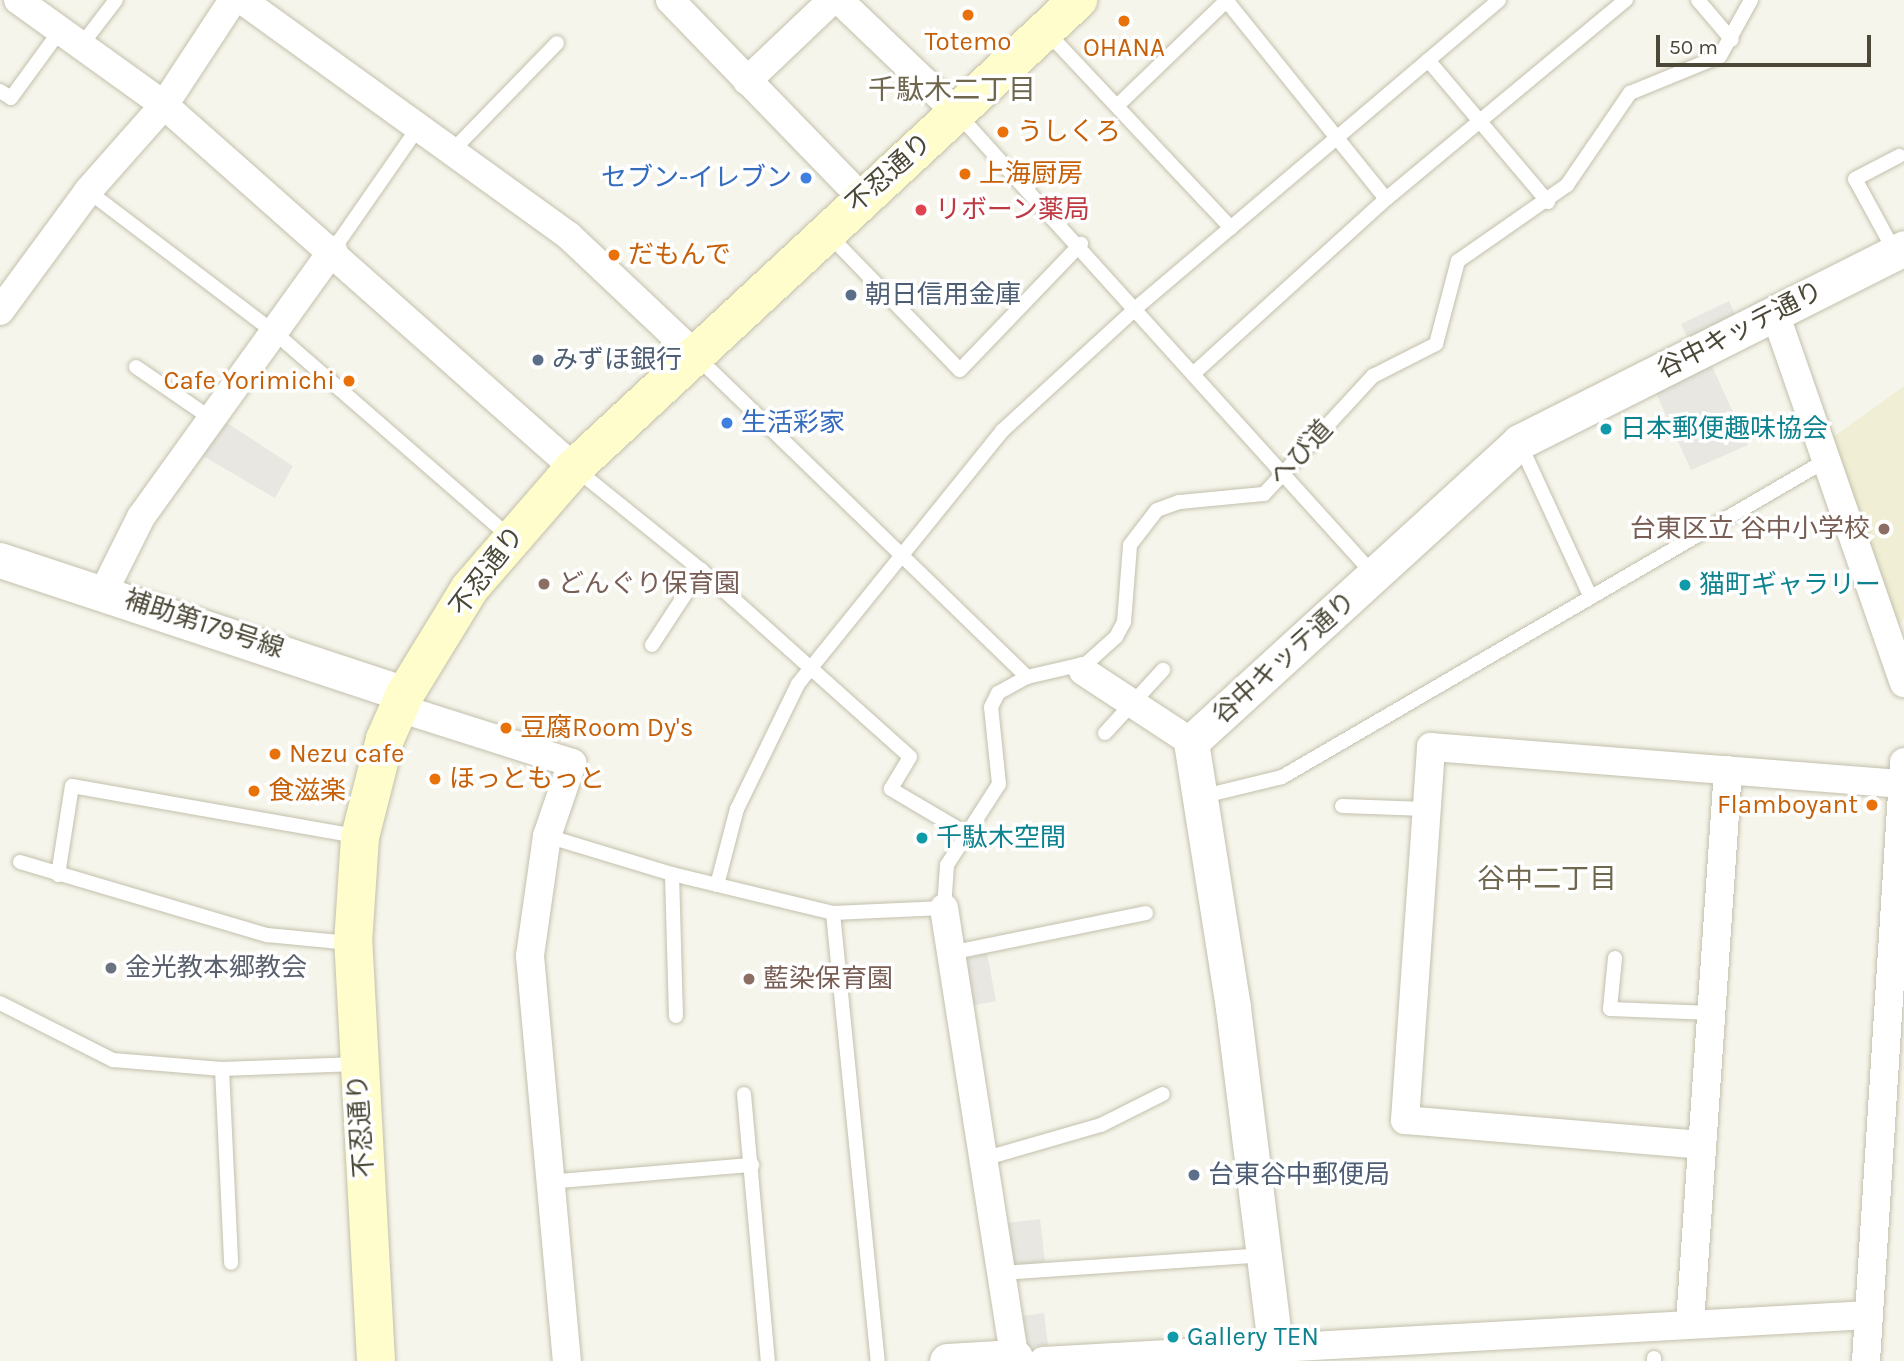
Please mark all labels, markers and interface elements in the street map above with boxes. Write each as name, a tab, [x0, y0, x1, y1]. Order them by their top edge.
marker: Totemo	[960, 7, 976, 23]
marker: OHANA	[1116, 13, 1132, 29]
scale bar	[1659, 21, 1874, 65]
place label: Totemo	[925, 26, 1011, 58]
place label: OHANA	[1083, 32, 1165, 64]
text: 50 m	[1669, 35, 1718, 59]
district label: 千駄木二丁目	[868, 73, 1036, 107]
place label: うしくろ	[1017, 116, 1121, 148]
marker: うしくろ	[995, 124, 1011, 140]
street label: 不忍通り	[840, 127, 938, 219]
place label: 上海厨房	[979, 158, 1083, 190]
place label: セブン-イレブン	[601, 162, 792, 194]
marker: 上海厨房	[957, 166, 973, 182]
marker: セブン-イレブン	[798, 170, 814, 186]
place label: リボーン薬局	[935, 194, 1091, 226]
marker: リボーン薬局	[913, 202, 929, 218]
place label: だもんで	[628, 239, 732, 271]
marker: だもんで	[606, 247, 622, 263]
street label: 谷中キッテ通り	[1652, 275, 1828, 385]
place label: 朝日信用金庫	[865, 279, 1021, 311]
marker: 朝日信用金庫	[843, 287, 859, 303]
place label: みずほ銀行	[552, 344, 682, 376]
marker: みずほ銀行	[530, 352, 546, 368]
place label: Cafe Yorimichi	[163, 365, 335, 397]
marker: Cafe Yorimichi	[341, 373, 357, 389]
place label: 生活彩家	[741, 407, 845, 439]
place label: 日本郵便趣味協会	[1620, 413, 1828, 445]
street label: へび道	[1263, 414, 1339, 492]
marker: 生活彩家	[719, 415, 735, 431]
marker: 日本郵便趣味協会	[1598, 421, 1614, 437]
place label: 台東区立 谷中小学校	[1630, 513, 1870, 545]
street label: 不忍通り	[443, 520, 531, 622]
marker: 台東区立 谷中小学校	[1876, 521, 1892, 537]
place label: どんぐり保育園	[558, 568, 740, 600]
place label: 猫町ギャラリー	[1699, 569, 1881, 601]
marker: どんぐり保育園	[536, 576, 552, 592]
marker: 猫町ギャラリー	[1677, 577, 1693, 593]
street label: 補助第179号線	[120, 584, 288, 664]
street label: 谷中キッテ通り	[1206, 586, 1362, 730]
place label: 豆腐Room Dy's	[520, 712, 693, 744]
marker: 豆腐Room Dy's	[498, 720, 514, 736]
place label: Nezu cafe	[289, 738, 404, 770]
marker: Nezu cafe	[267, 746, 283, 762]
place label: ほっともっと	[449, 763, 605, 795]
marker: ほっともっと	[427, 771, 443, 787]
place label: 食滋楽	[268, 775, 346, 807]
marker: 食滋楽	[246, 783, 262, 799]
place label: Flamboyant	[1717, 789, 1858, 821]
marker: Flamboyant	[1864, 797, 1880, 813]
place label: 千駄木空間	[936, 822, 1066, 854]
marker: 千駄木空間	[914, 830, 930, 846]
district label: 谷中二丁目	[1477, 862, 1617, 896]
place label: 金光教本郷教会	[125, 952, 307, 984]
marker: 金光教本郷教会	[103, 960, 119, 976]
place label: 藍染保育園	[763, 963, 893, 995]
marker: 藍染保育園	[741, 971, 757, 987]
street label: 不忍通り	[342, 1073, 380, 1179]
place label: 台東谷中郵便局	[1208, 1159, 1390, 1191]
marker: 台東谷中郵便局	[1186, 1167, 1202, 1183]
place label: Gallery TEN	[1187, 1321, 1319, 1353]
marker: Gallery TEN	[1165, 1329, 1181, 1345]

